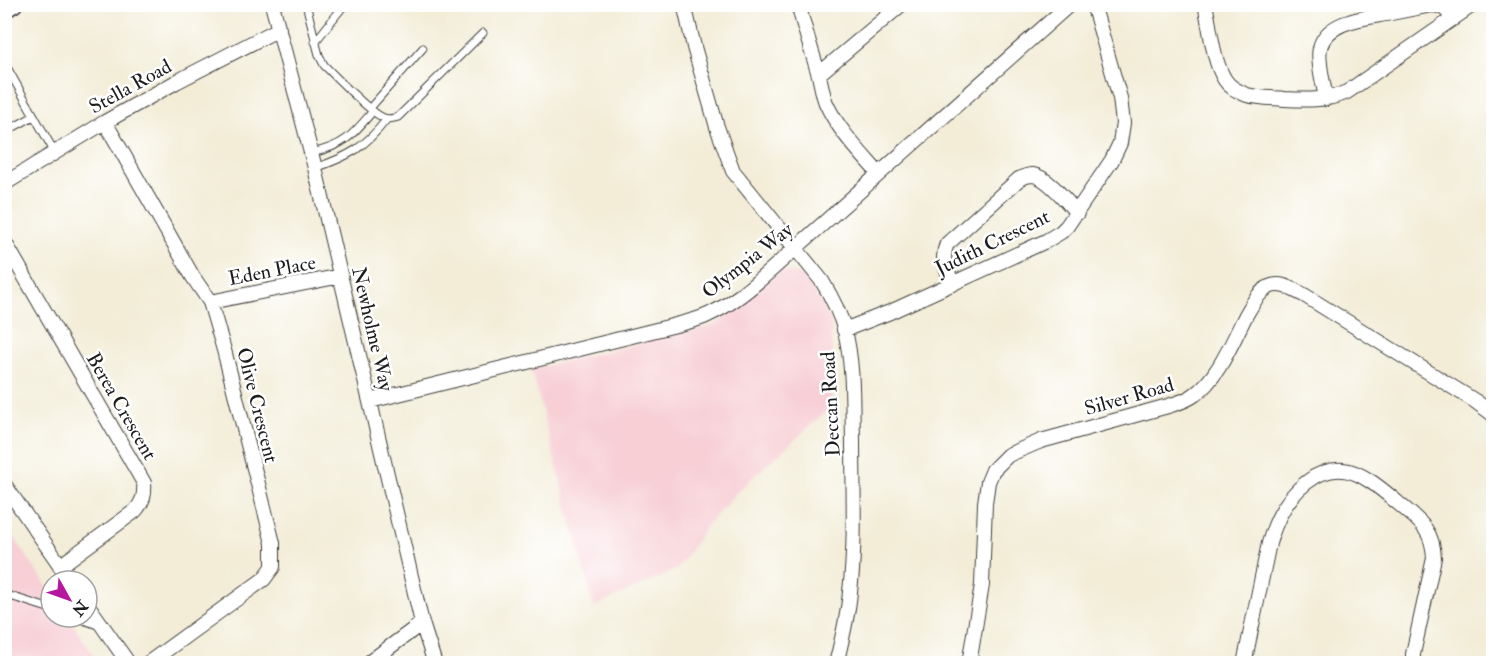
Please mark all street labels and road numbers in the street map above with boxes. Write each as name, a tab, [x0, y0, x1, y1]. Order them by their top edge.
street label: Stella Road	[85, 54, 176, 119]
street label: Judith Crescent	[930, 204, 1054, 281]
street label: Olympia Way	[697, 216, 799, 304]
street label: Eden Place	[226, 250, 318, 291]
street label: Newholme Way	[346, 265, 399, 395]
street label: Olive Crescent	[231, 345, 284, 466]
street label: Berea Crescent	[81, 348, 163, 465]
street label: Deccan Road	[815, 351, 846, 457]
street label: Silver Road	[1082, 372, 1177, 421]

